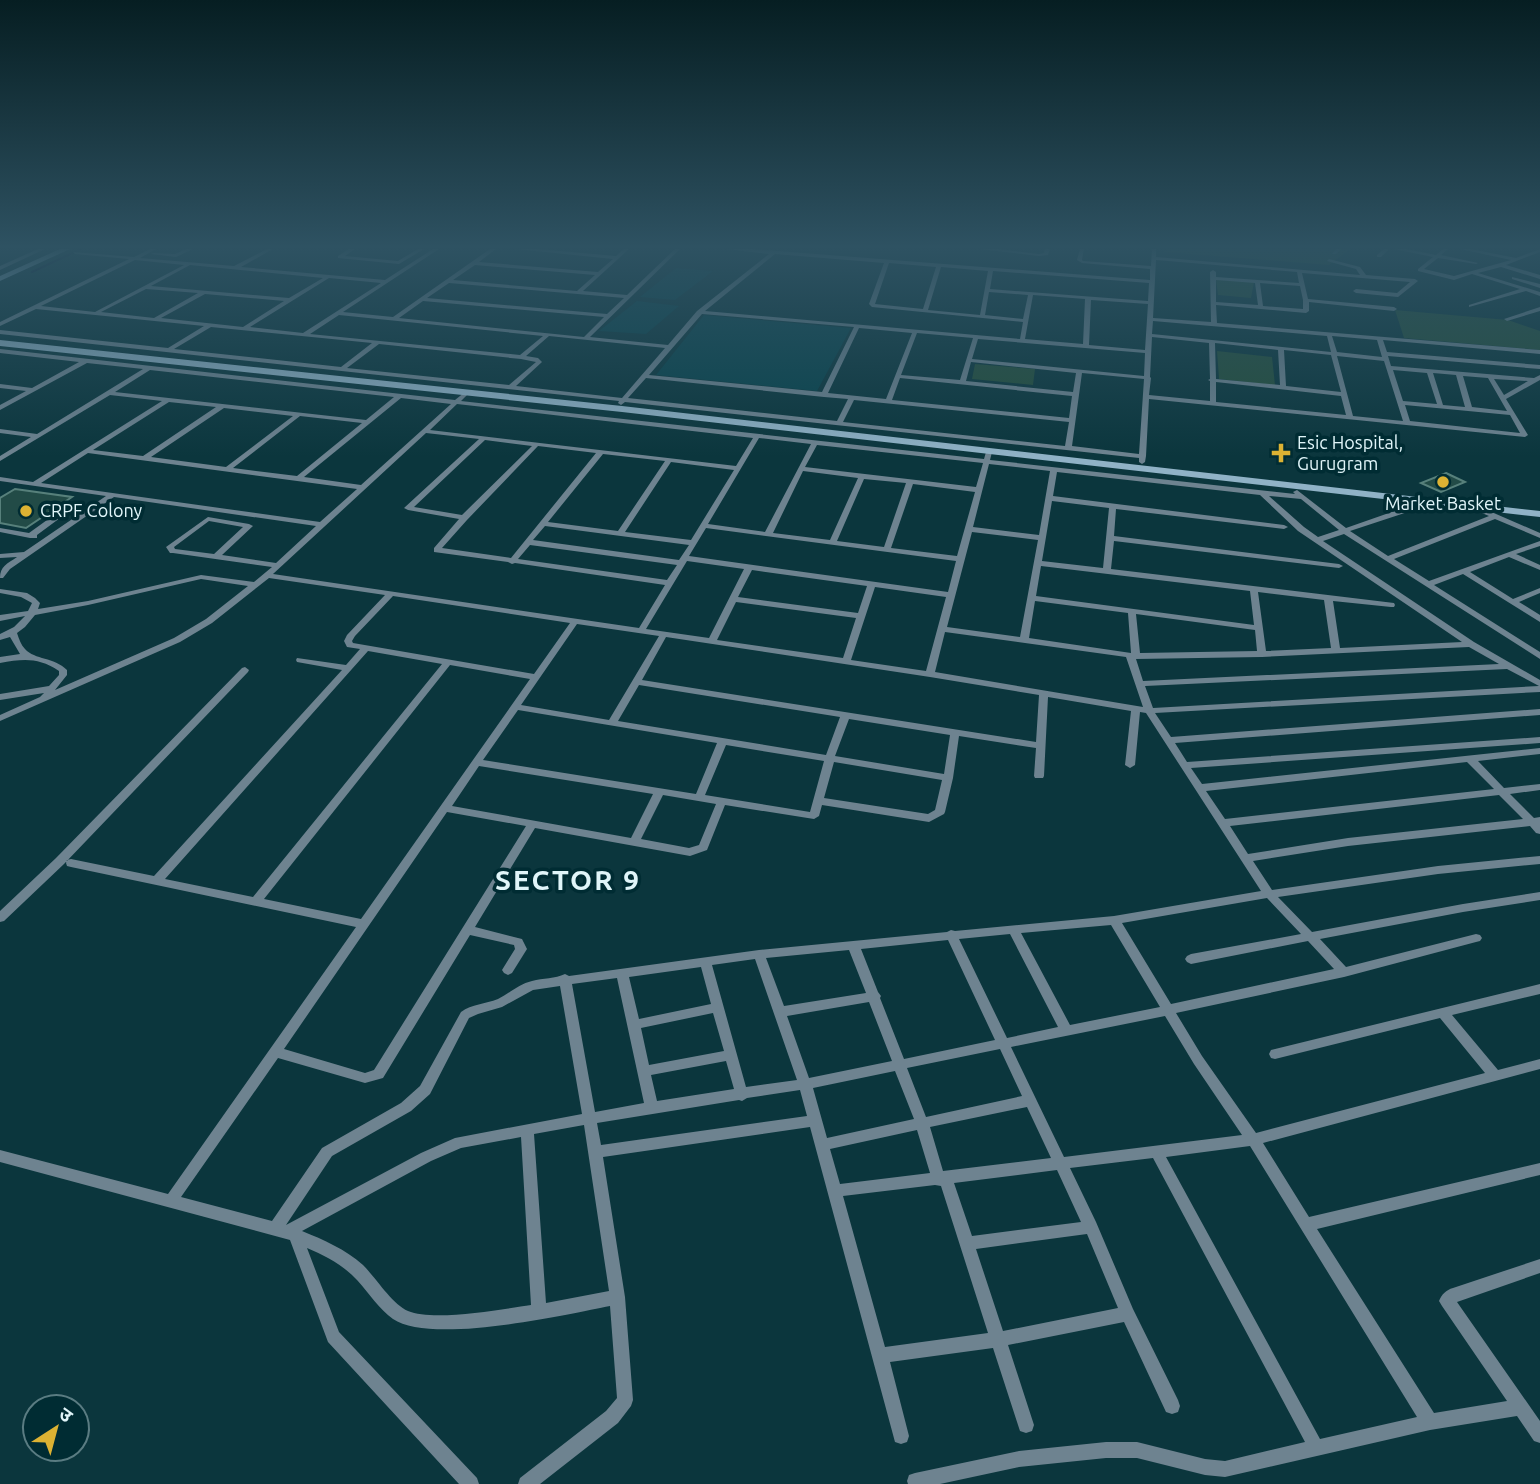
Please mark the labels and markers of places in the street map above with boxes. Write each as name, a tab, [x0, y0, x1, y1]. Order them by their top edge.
place label: Esic Hospital, Gurugram	[1297, 432, 1403, 473]
marker: Esic Hospital, Gurugram	[1271, 443, 1291, 463]
marker: Market Basket	[1435, 474, 1451, 490]
place label: Market Basket	[1385, 493, 1501, 513]
place label: CRPF Colony	[40, 500, 143, 520]
marker: CRPF Colony	[18, 503, 34, 519]

